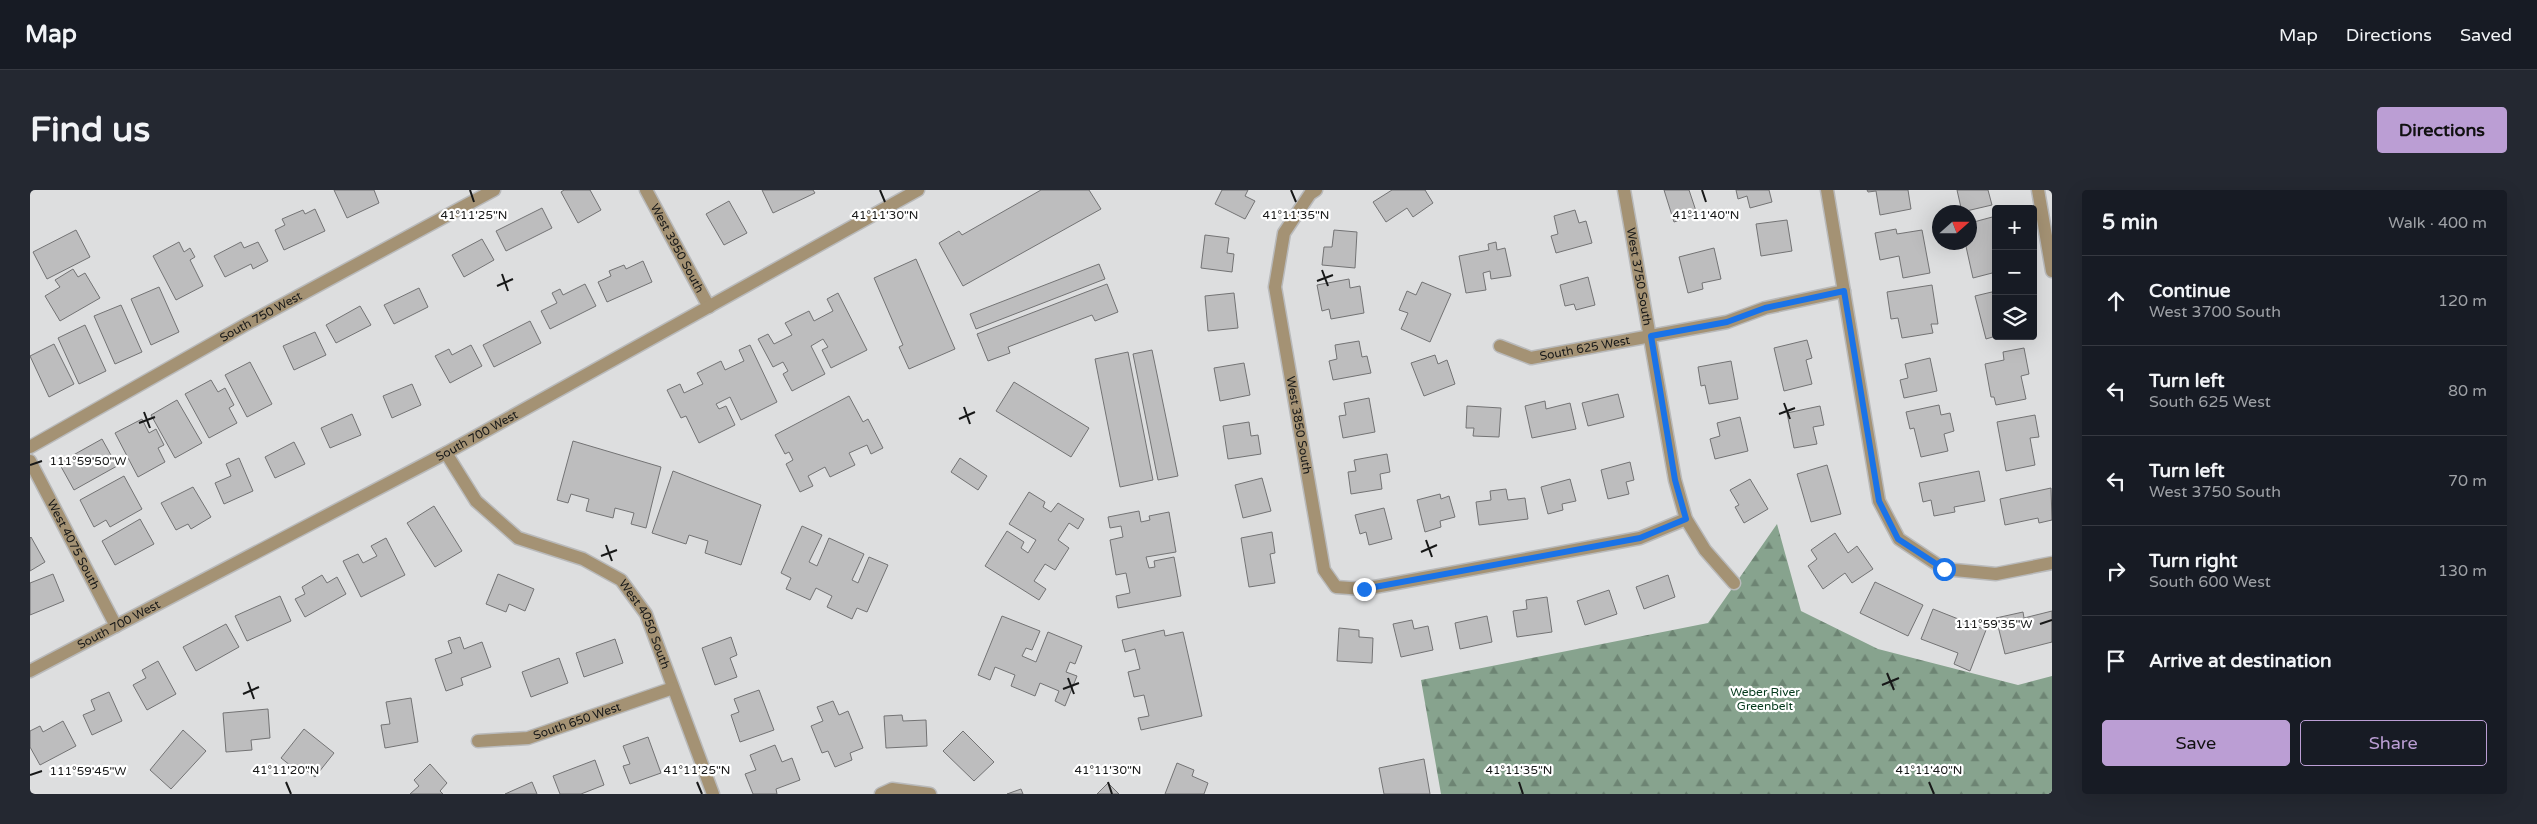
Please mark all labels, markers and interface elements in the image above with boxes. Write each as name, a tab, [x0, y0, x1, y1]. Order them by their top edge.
text: Map	[25, 20, 77, 49]
text: Map	[2279, 24, 2318, 46]
text: Directions	[2346, 24, 2432, 46]
text: Saved	[2460, 24, 2512, 46]
button: Directions	[2377, 107, 2507, 153]
text: Find us	[30, 109, 150, 151]
street label: West 3950 South	[648, 201, 707, 295]
north arrow	[1932, 205, 1977, 250]
map controls	[1992, 205, 2037, 340]
button: +	[1992, 205, 2037, 250]
text: 41°11'25"N	[441, 208, 508, 222]
text: 41°11'30"N	[852, 208, 919, 222]
text: 41°11'35"N	[1263, 208, 1330, 222]
text: 41°11'40"N	[1673, 208, 1740, 222]
text: 5 min	[2102, 210, 2158, 235]
text: Walk · 400 m	[2388, 213, 2487, 233]
street label: West 3750 South	[1624, 227, 1655, 327]
button: −	[1992, 250, 2037, 295]
text: Continue	[2149, 280, 2231, 302]
icon: ahead	[2102, 287, 2130, 315]
street label: South 750 West	[217, 288, 305, 345]
text: 120 m	[2438, 291, 2487, 311]
button: layers	[1992, 295, 2037, 340]
text: West 3700 South	[2149, 302, 2281, 322]
street label: South 625 West	[1539, 333, 1632, 363]
text: Turn left	[2149, 370, 2225, 392]
street label: West 3850 South	[1284, 375, 1314, 475]
icon: left	[2102, 377, 2130, 405]
text: 80 m	[2448, 381, 2487, 401]
text: South 625 West	[2149, 392, 2271, 412]
street label: South 700 West	[434, 407, 521, 464]
text: 111°59'50"W	[49, 454, 127, 468]
text: Turn left	[2149, 460, 2225, 482]
icon: left	[2102, 467, 2130, 495]
text: 70 m	[2448, 471, 2487, 491]
text: West 3750 South	[2149, 482, 2281, 502]
street label: West 4075 South	[44, 497, 103, 592]
text: Turn right	[2149, 550, 2237, 572]
icon: right	[2102, 557, 2130, 585]
route start	[1933, 558, 1956, 581]
text: 130 m	[2438, 561, 2487, 581]
text: South 600 West	[2149, 572, 2271, 592]
street label: West 4050 South	[616, 577, 673, 671]
route end	[1353, 578, 1376, 601]
street label: South 700 West	[75, 597, 163, 652]
text: 111°59'35"W	[1955, 617, 2033, 631]
icon: arrive	[2102, 647, 2130, 675]
text: Arrive at destination	[2149, 650, 2332, 672]
park label: Weber River Greenbelt	[1730, 685, 1800, 713]
street label: South 650 West	[532, 699, 623, 743]
button: Save	[2102, 720, 2290, 766]
button: Share	[2300, 720, 2487, 766]
text: 41°11'20"N	[253, 763, 320, 777]
text: 41°11'25"N	[664, 763, 731, 777]
text: 41°11'30"N	[1075, 763, 1142, 777]
text: 41°11'35"N	[1486, 763, 1553, 777]
text: 41°11'40"N	[1896, 763, 1963, 777]
text: 111°59'45"W	[49, 764, 127, 778]

